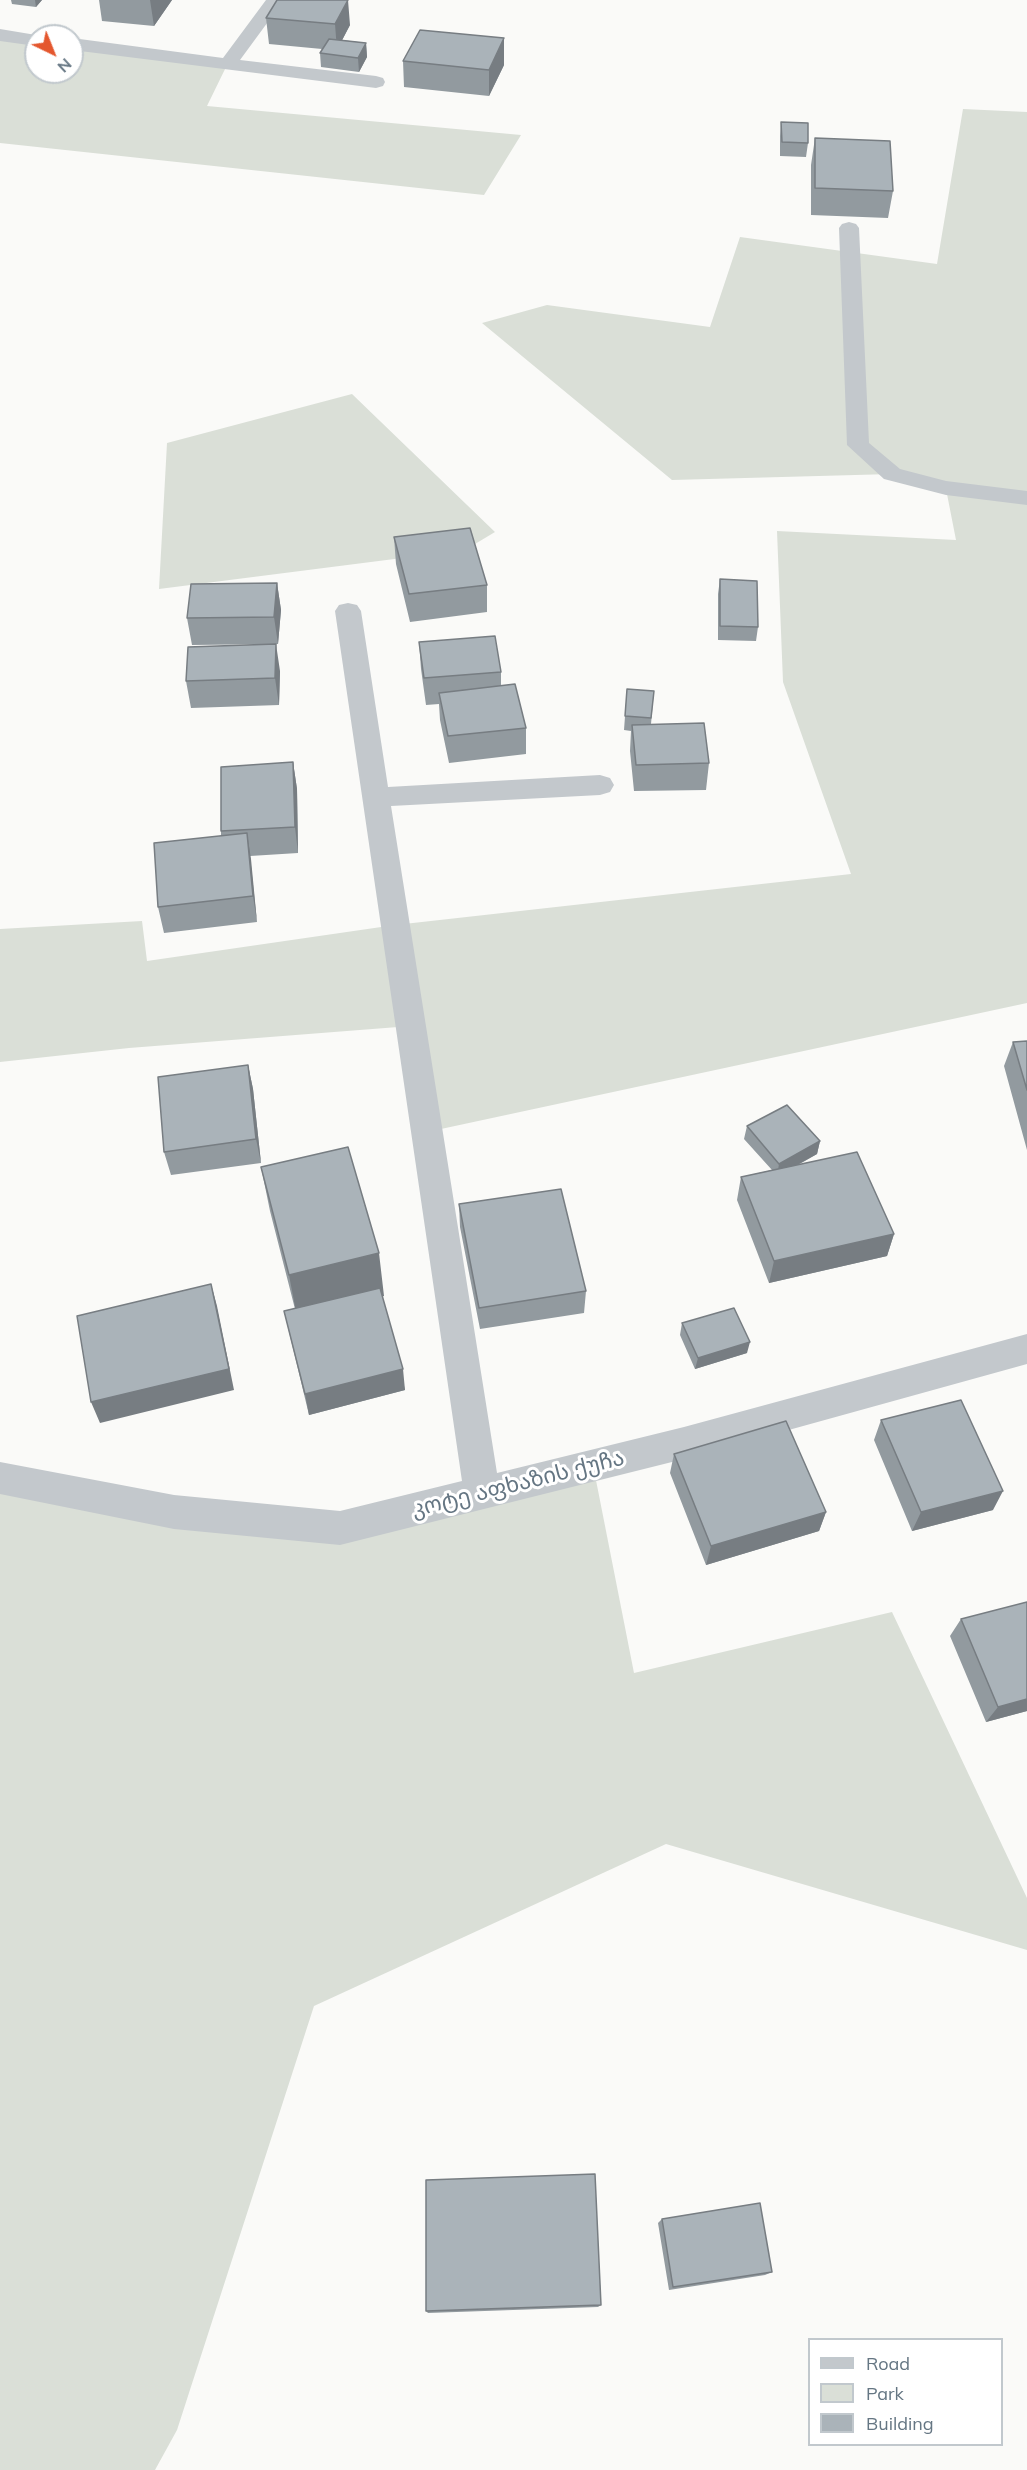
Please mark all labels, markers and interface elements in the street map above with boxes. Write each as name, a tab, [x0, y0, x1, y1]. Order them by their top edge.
north arrow	[24, 24, 84, 84]
text: N	[54, 54, 76, 77]
street label: კოტე აფხაზის ქუჩა	[409, 1445, 627, 1523]
legend	[808, 2338, 1003, 2446]
text: Road	[866, 2352, 910, 2375]
text: Park	[866, 2382, 904, 2405]
text: Building	[866, 2412, 934, 2435]

